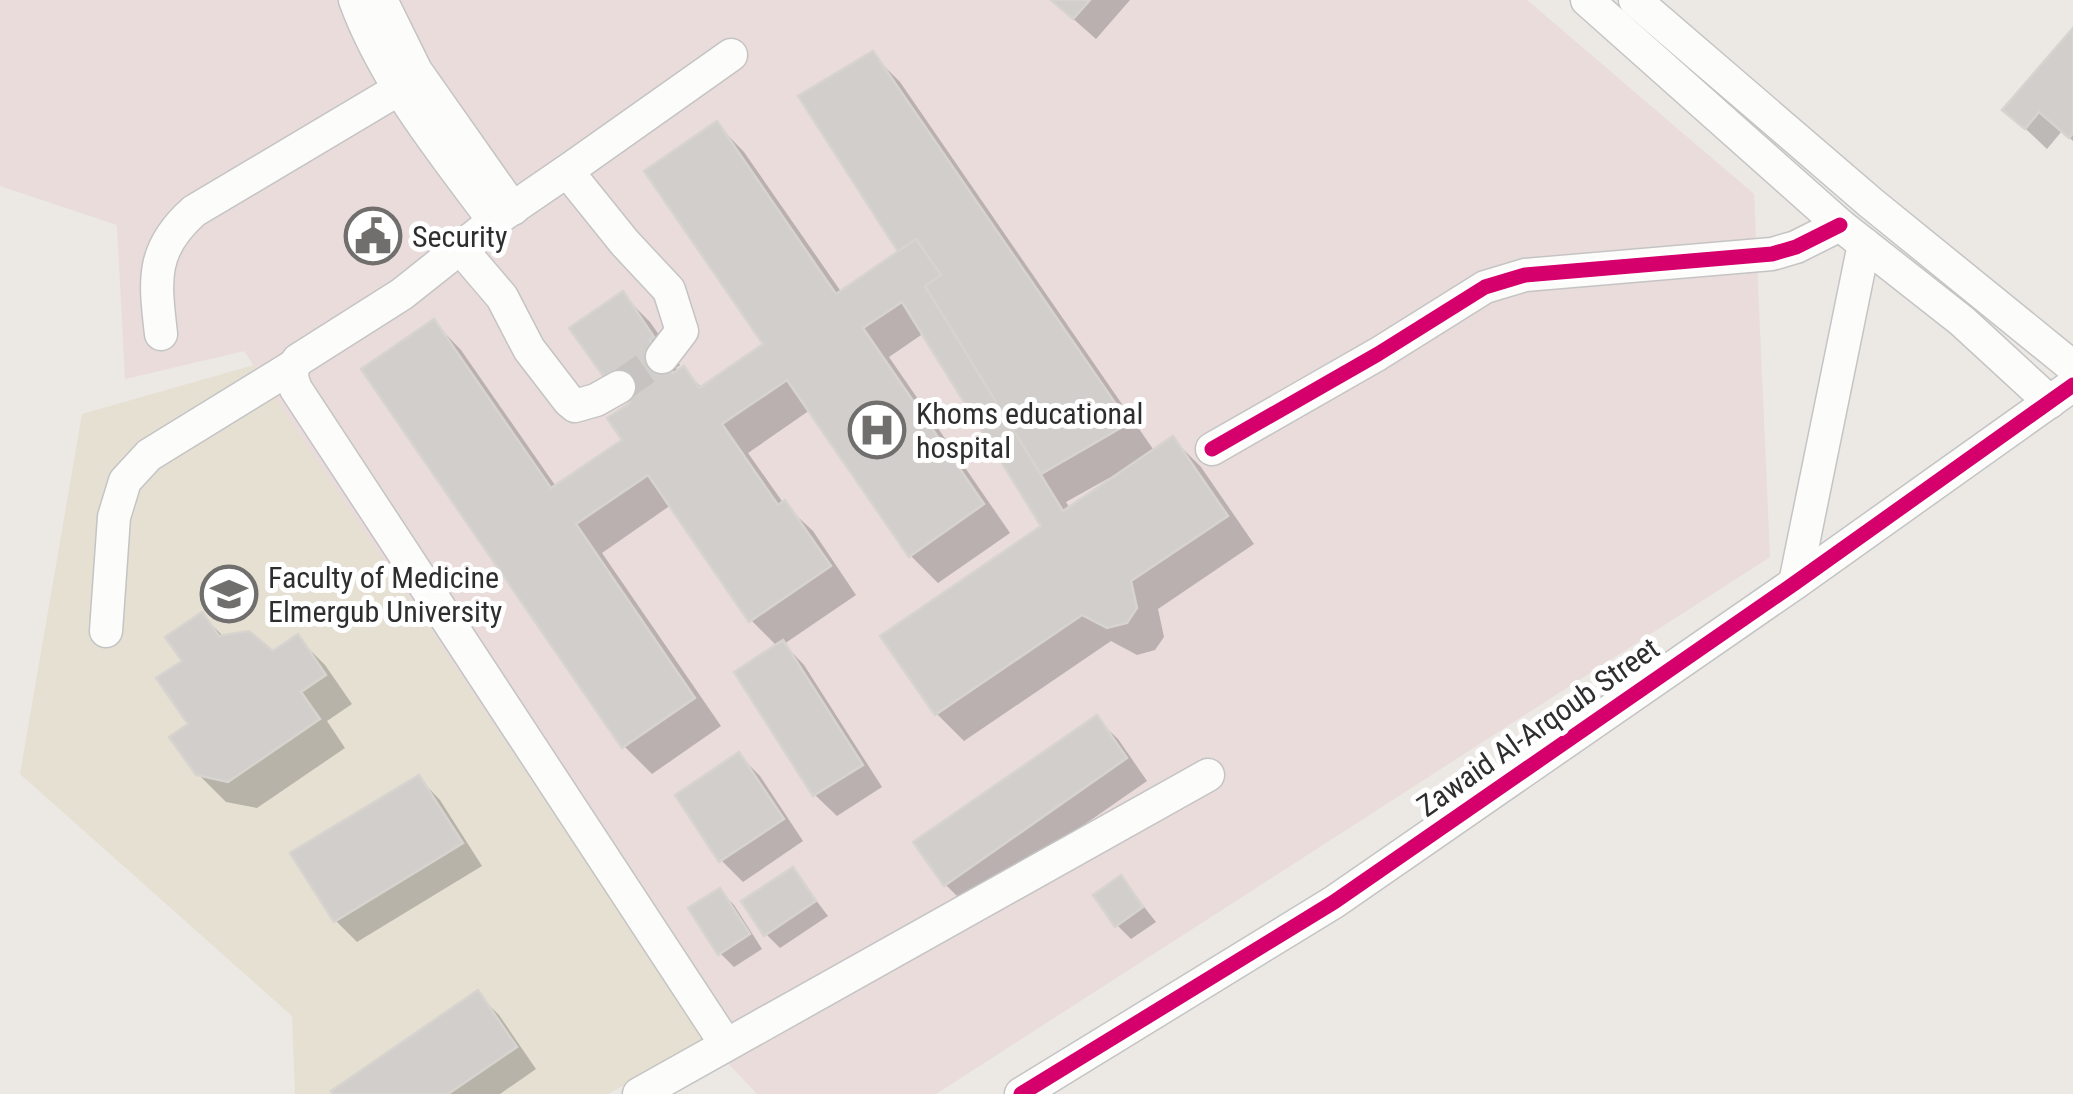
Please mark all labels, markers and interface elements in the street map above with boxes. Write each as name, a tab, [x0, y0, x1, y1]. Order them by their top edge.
public building icon: Security	[343, 206, 403, 266]
place label: Security	[412, 219, 507, 254]
place label: Khoms educational hospital	[916, 396, 1143, 465]
hospital icon: Khoms educational hospital	[847, 400, 907, 460]
place label: Faculty of Medicine Elmergub University	[268, 560, 502, 629]
school or university icon: Faculty of Medicine Elmergub University	[199, 564, 259, 624]
street label: Zawaid Al-Arqoub Street	[1410, 630, 1666, 824]

